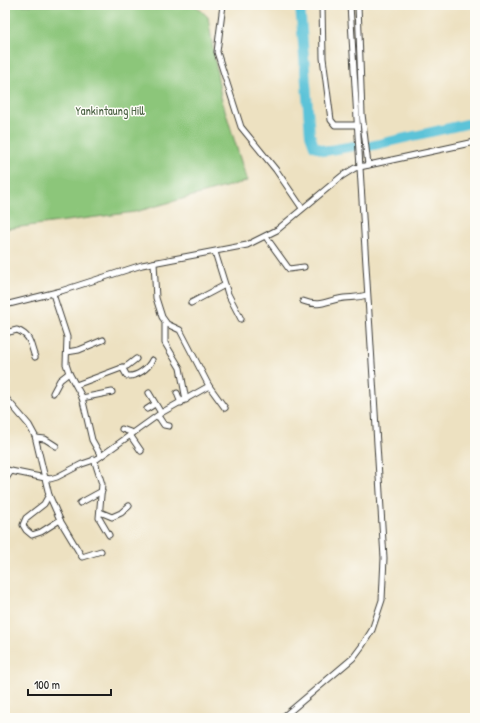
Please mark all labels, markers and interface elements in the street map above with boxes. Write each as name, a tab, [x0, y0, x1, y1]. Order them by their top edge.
park label: Yankintaung Hill	[75, 102, 145, 119]
scale bar	[28, 671, 111, 697]
text: 100 m	[34, 676, 60, 693]

